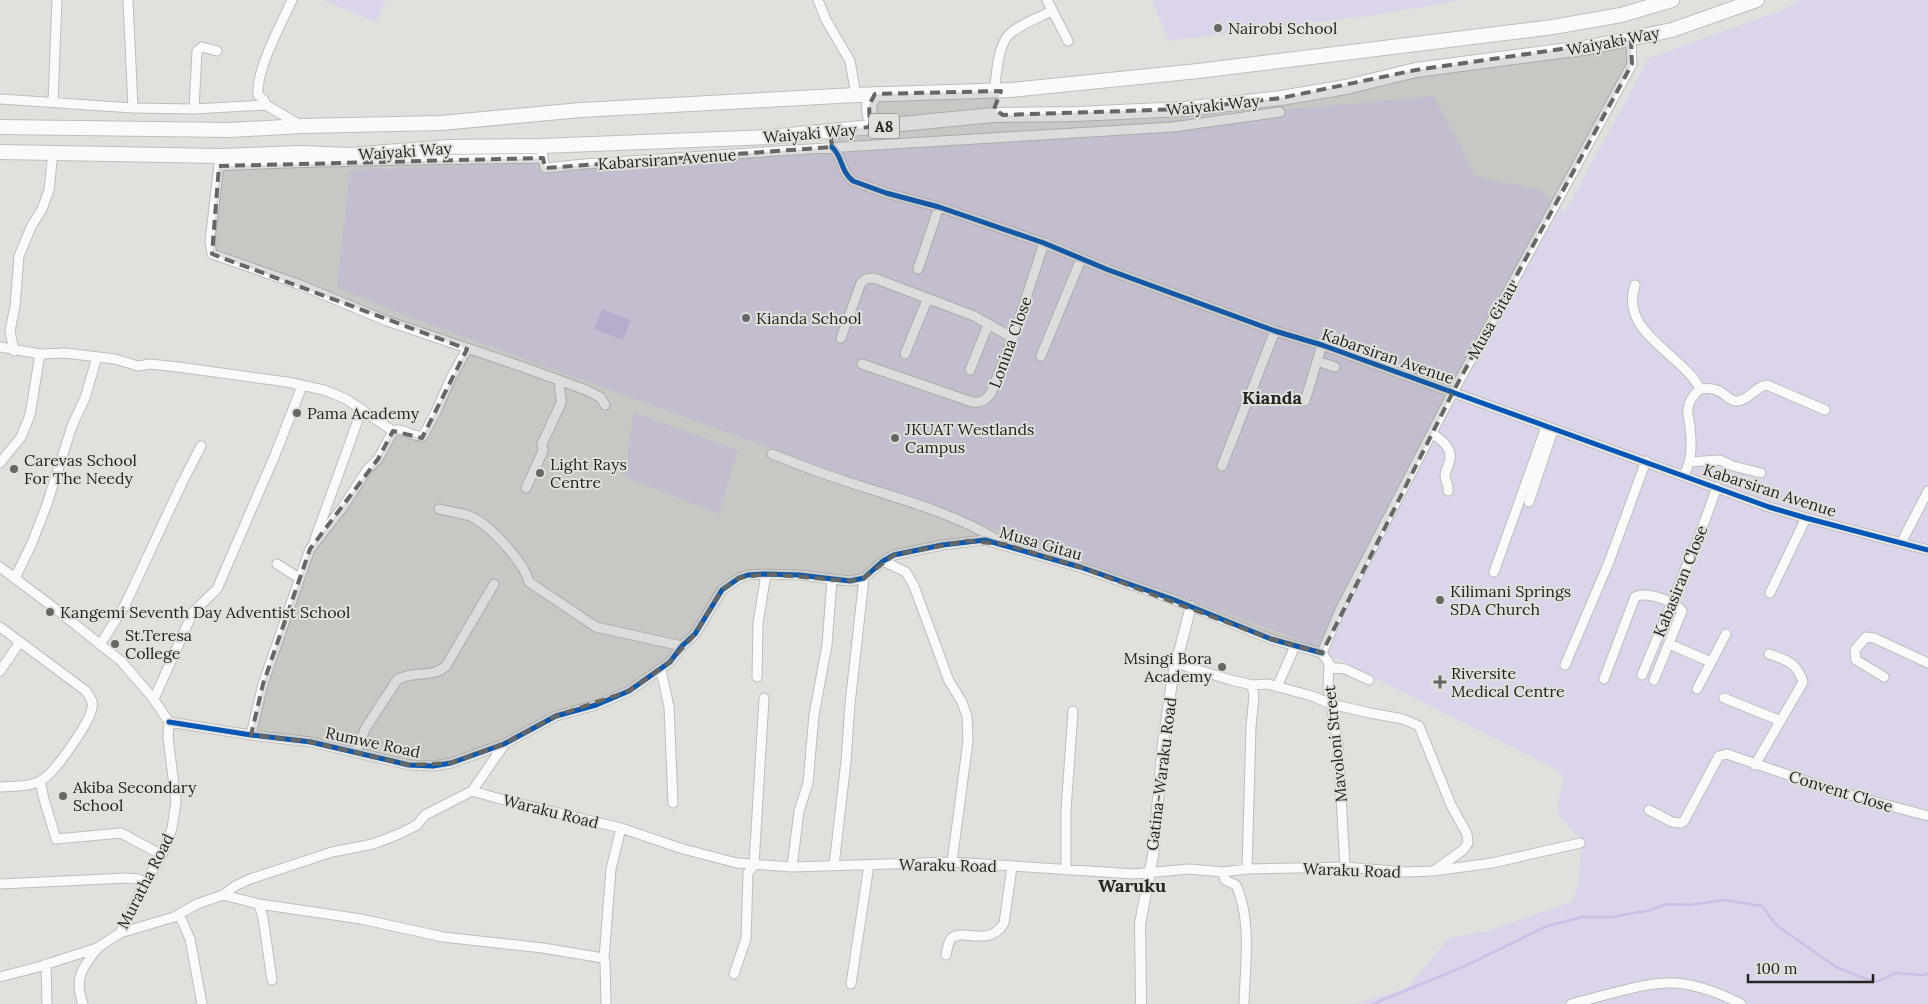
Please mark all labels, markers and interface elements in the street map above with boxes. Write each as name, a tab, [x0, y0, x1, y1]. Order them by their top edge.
place label: Nairobi School	[1228, 18, 1337, 38]
marker: Nairobi School	[1212, 22, 1224, 34]
street label: Waiyaki Way	[1565, 22, 1661, 60]
street label: Waiyaki Way	[1165, 90, 1261, 120]
road number: A8	[869, 114, 899, 138]
street label: Waiyaki Way	[762, 119, 858, 147]
street label: Waiyaki Way	[358, 138, 453, 164]
street label: Kabarsiran Avenue	[597, 144, 737, 174]
street label: Musa Gitau	[1463, 278, 1522, 362]
street label: Lonina Close	[984, 293, 1036, 391]
place label: Kianda School	[756, 308, 862, 328]
marker: Kianda School	[740, 312, 752, 324]
street label: Kabarsiran Avenue	[1319, 324, 1457, 388]
district label: Kianda	[1242, 386, 1302, 409]
place label: Pama Academy	[307, 403, 420, 423]
marker: Pama Academy	[291, 407, 303, 419]
place label: JKUAT Westlands Campus	[904, 419, 1035, 457]
marker: JKUAT Westlands Campus	[889, 432, 901, 444]
place label: Carevas School For The Needy	[24, 450, 137, 488]
place label: Light Rays Centre	[550, 454, 627, 492]
street label: Kabarsiran Avenue	[1701, 459, 1839, 521]
marker: Carevas School For The Needy	[8, 463, 20, 475]
marker: Light Rays Centre	[534, 467, 546, 479]
street label: Musa Gitau	[997, 522, 1085, 564]
street label: Kabasiran Close	[1649, 522, 1712, 640]
place label: Kilimani Springs SDA Church	[1450, 581, 1571, 619]
marker: Kilimani Springs SDA Church	[1434, 594, 1446, 606]
place label: Kangemi Seventh Day Adventist School	[60, 602, 350, 622]
marker: Kangemi Seventh Day Adventist School	[44, 606, 56, 618]
place label: St.Teresa College	[125, 625, 192, 663]
marker: St.Teresa College	[109, 638, 121, 650]
place label: Msingi Bora Academy	[1123, 648, 1213, 686]
marker: Msingi Bora Academy	[1216, 661, 1228, 673]
place label: Riversite Medical Centre	[1451, 663, 1565, 701]
marker: Riversite Medical Centre	[1433, 675, 1447, 689]
street label: Mavoloni Street	[1319, 684, 1351, 804]
street label: Gatina-Waraku Road	[1142, 696, 1180, 852]
street label: Rumwe Road	[324, 722, 423, 762]
street label: Convent Close	[1787, 766, 1896, 816]
place label: Akiba Secondary School	[72, 777, 197, 815]
street label: Waraku Road	[501, 789, 601, 833]
marker: Akiba Secondary School	[57, 790, 69, 802]
street label: Muratha Road	[112, 829, 178, 932]
street label: Waraku Road	[899, 854, 998, 876]
street label: Waraku Road	[1303, 858, 1402, 882]
district label: Waruku	[1098, 874, 1166, 897]
scale bar	[1748, 952, 1873, 984]
text: 100 m	[1756, 959, 1797, 978]

